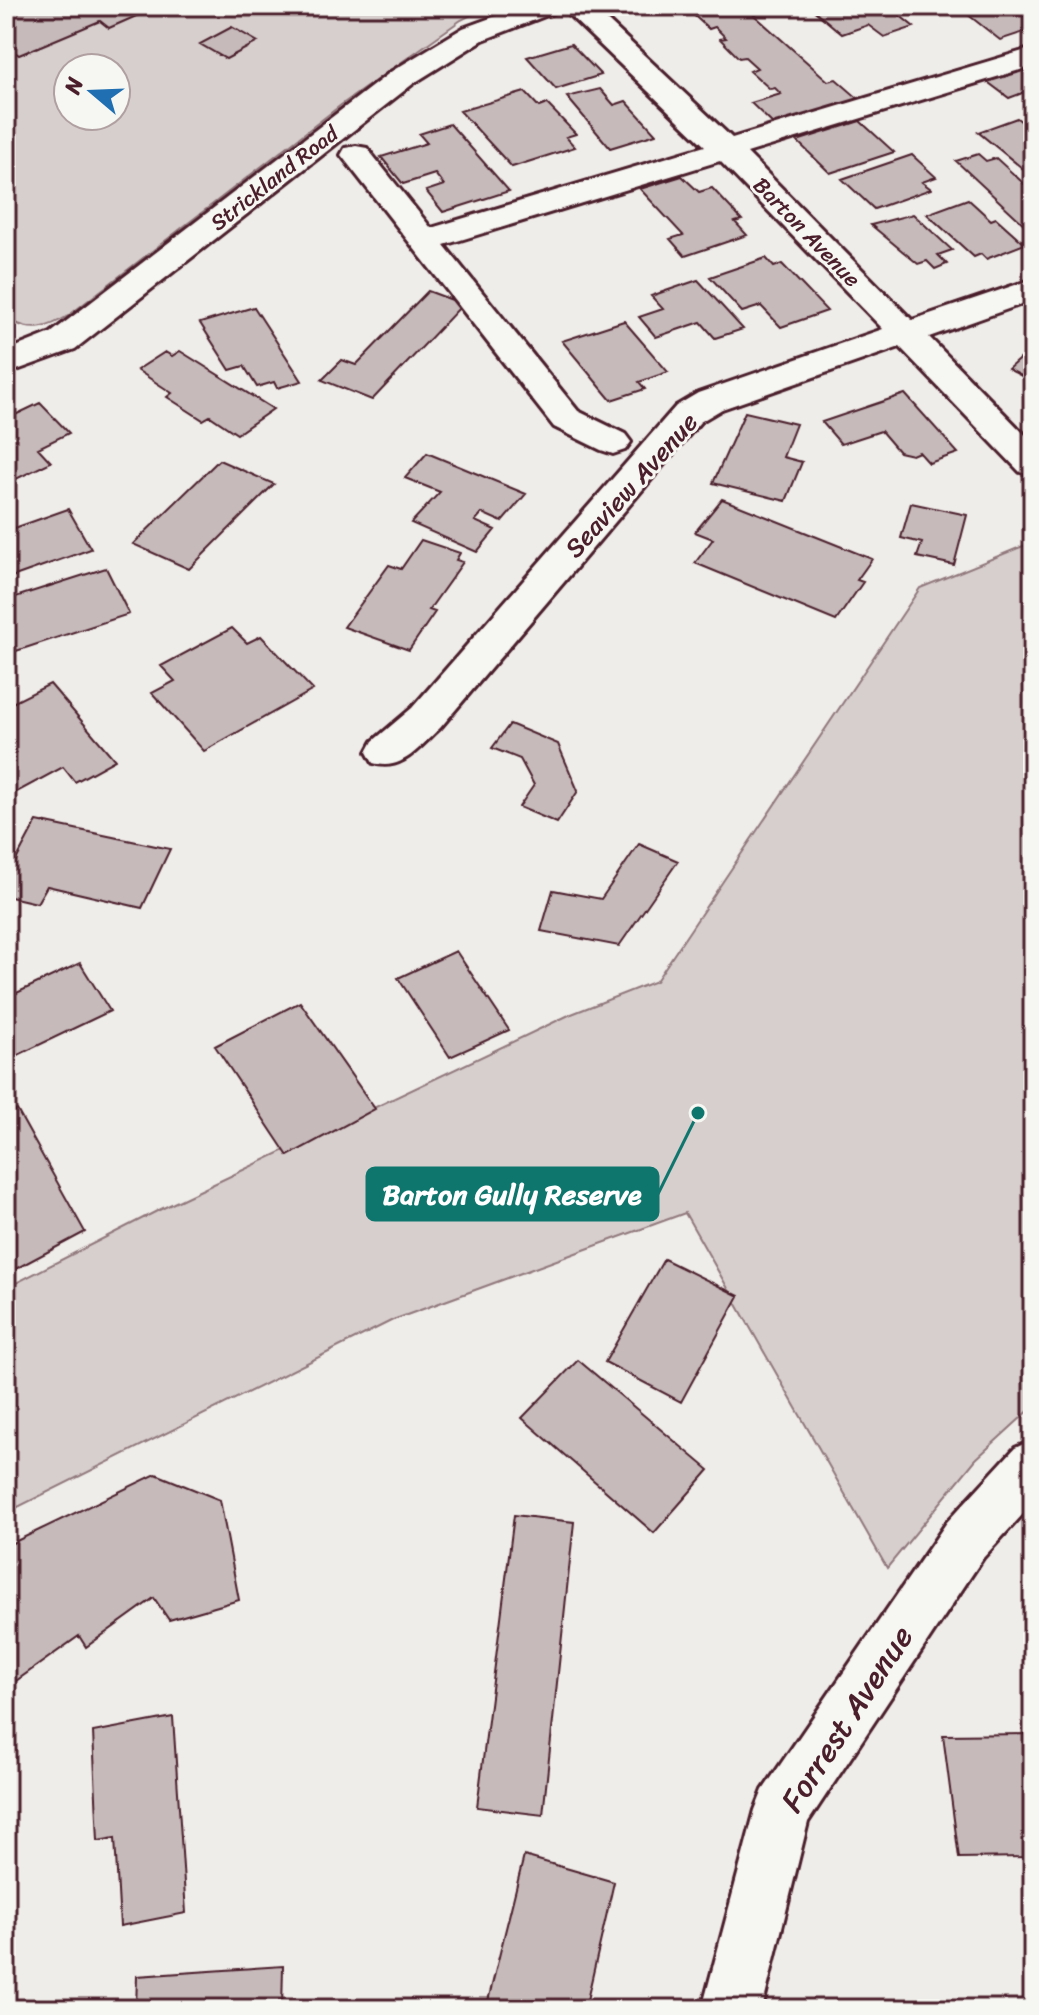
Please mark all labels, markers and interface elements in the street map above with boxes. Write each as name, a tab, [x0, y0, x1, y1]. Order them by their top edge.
north arrow	[52, 52, 132, 132]
text: N	[52, 71, 95, 100]
street label: Strickland Road	[201, 114, 348, 241]
street label: Barton Avenue	[743, 167, 871, 297]
street label: Seaview Avenue	[552, 401, 710, 569]
callout: Barton Gully Reserve	[367, 1168, 658, 1220]
text: Barton Gully Reserve	[383, 1170, 642, 1219]
street label: Forrest Avenue	[765, 1614, 929, 1824]

